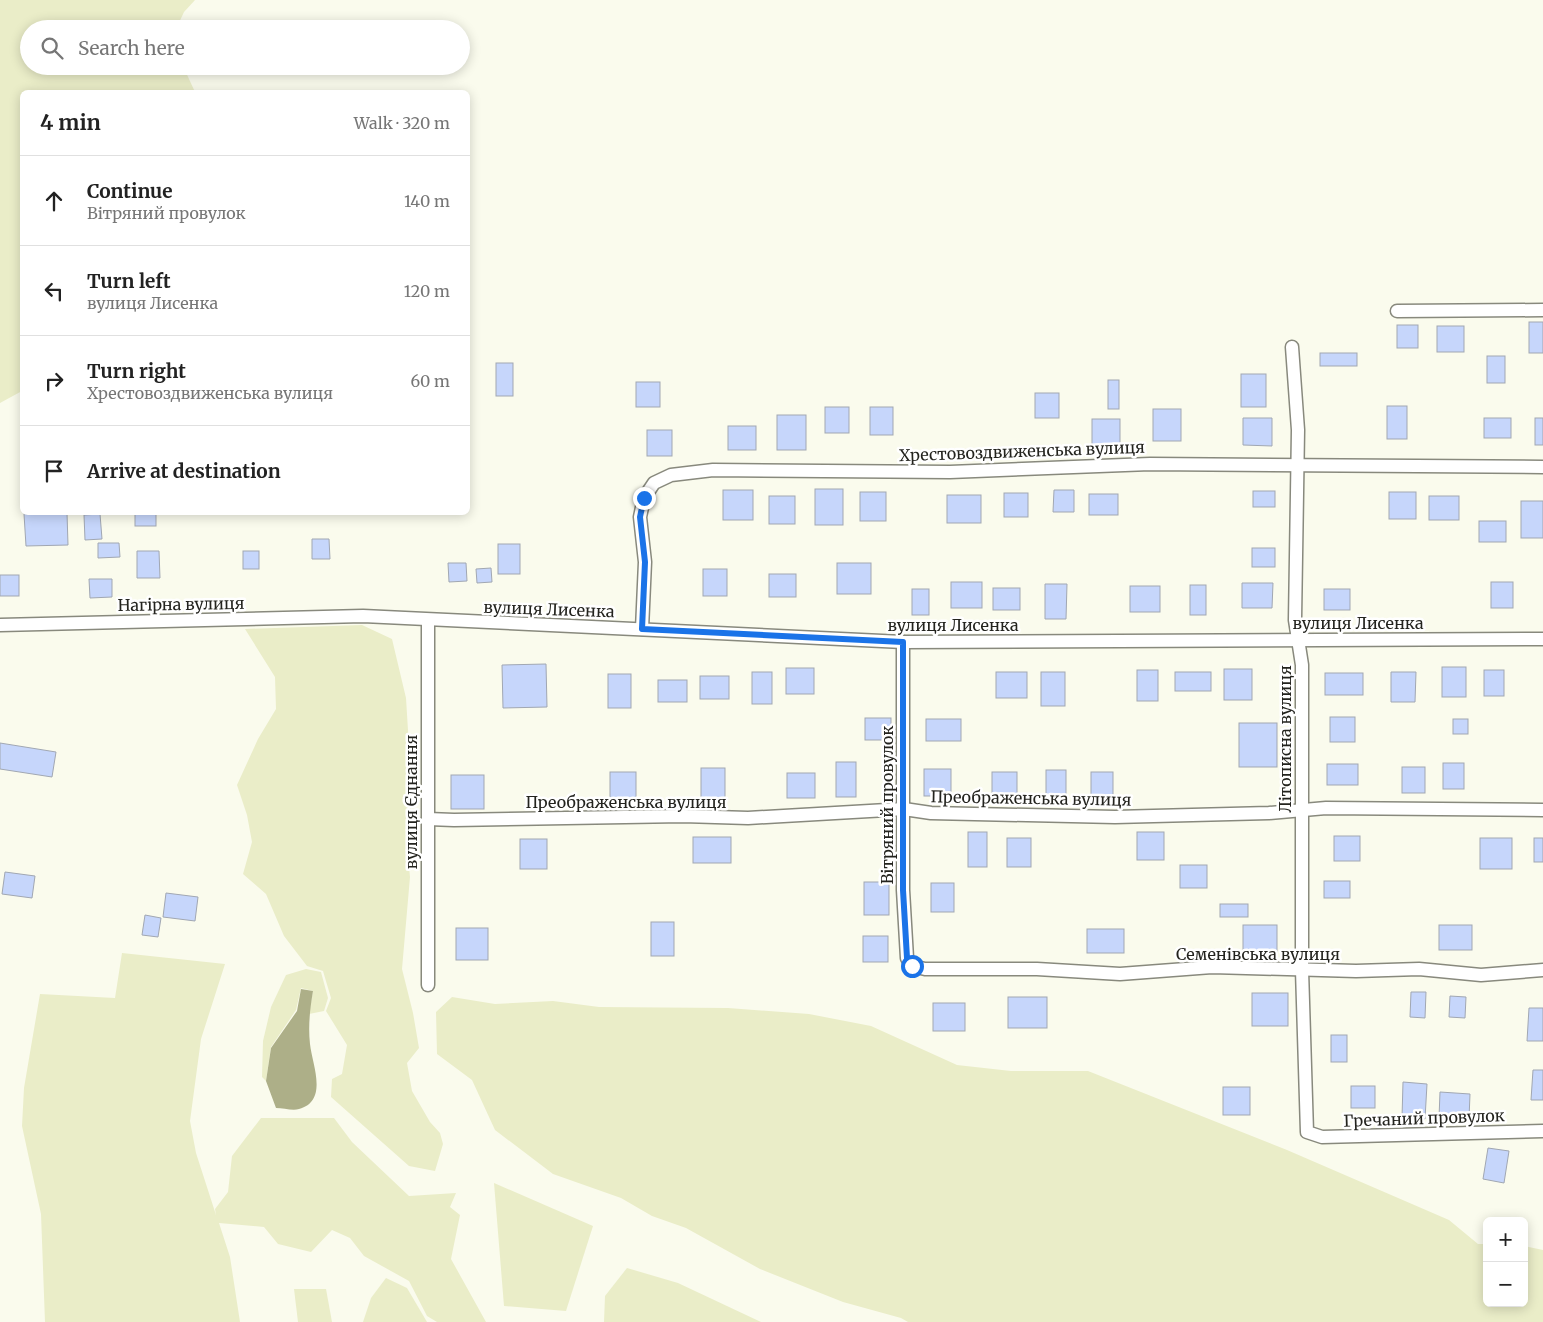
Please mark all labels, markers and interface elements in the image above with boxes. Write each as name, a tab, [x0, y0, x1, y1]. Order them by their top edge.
search box	[20, 20, 470, 75]
icon: search	[38, 34, 66, 62]
text: Search here	[78, 36, 185, 60]
text: 4 min	[40, 109, 101, 136]
text: Walk · 320 m	[354, 113, 450, 133]
text: Continue	[87, 179, 173, 203]
icon: ahead	[40, 187, 68, 215]
text: 140 m	[404, 191, 450, 211]
text: Вітряний провулок	[87, 203, 246, 223]
text: Turn left	[87, 269, 171, 293]
icon: left	[40, 277, 68, 305]
text: 120 m	[404, 281, 450, 301]
text: вулиця Лисенка	[87, 293, 218, 313]
text: Turn right	[87, 359, 186, 383]
icon: right	[40, 367, 68, 395]
text: 60 m	[410, 371, 450, 391]
text: Хрестовоздвиженська вулиця	[87, 383, 333, 403]
street label: Хрестовоздвиженська вулиця	[899, 437, 1145, 465]
icon: arrive	[40, 457, 68, 485]
text: Arrive at destination	[87, 459, 281, 483]
route end	[633, 487, 656, 510]
street label: Нагірна вулиця	[117, 593, 245, 615]
street label: вулиця Лисенка	[483, 597, 615, 621]
street label: вулиця Лисенка	[1292, 613, 1424, 633]
street label: вулиця Лисенка	[887, 615, 1019, 635]
street label: Літописна вулиця	[1275, 665, 1295, 813]
street label: Вітряний провулок	[877, 726, 897, 884]
street label: вулиця Єднання	[401, 735, 421, 869]
street label: Преображенська вулиця	[930, 786, 1132, 810]
street label: Преображенська вулиця	[526, 792, 726, 812]
street label: Семенівська вулиця	[1176, 944, 1340, 964]
route start	[901, 955, 924, 978]
street label: Гречаний провулок	[1343, 1105, 1505, 1131]
map controls	[1483, 1217, 1528, 1307]
button: +	[1483, 1217, 1528, 1262]
button: −	[1483, 1262, 1528, 1307]

